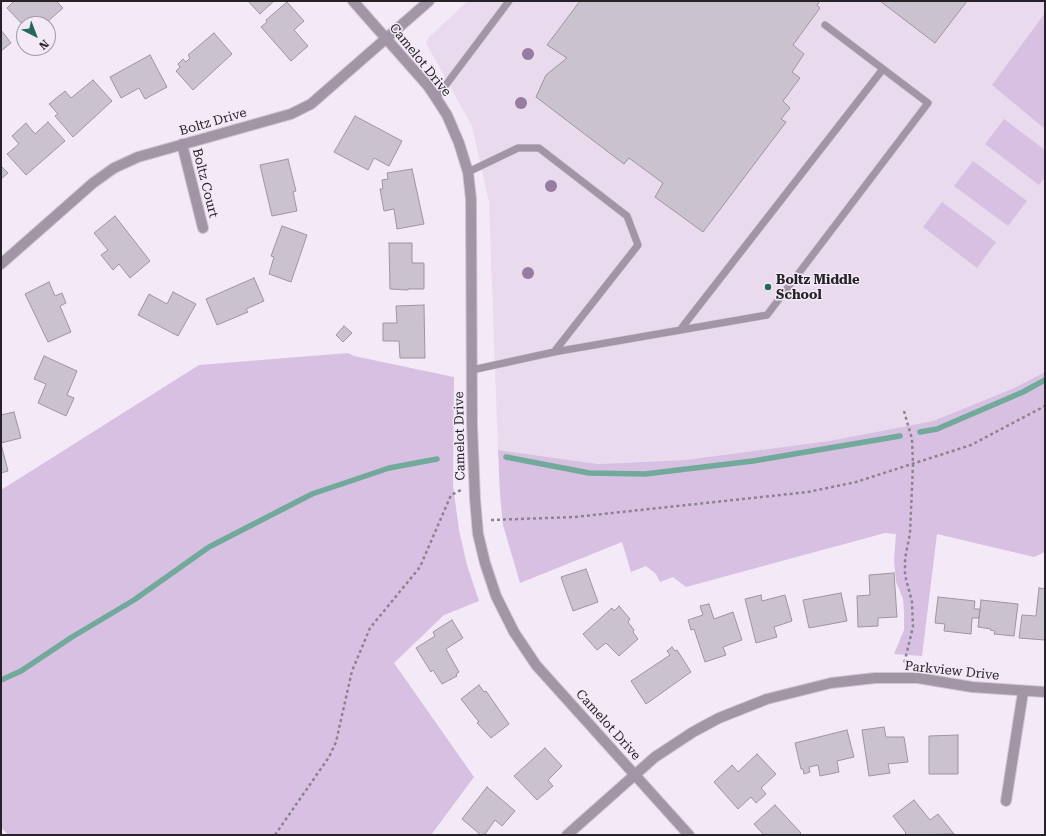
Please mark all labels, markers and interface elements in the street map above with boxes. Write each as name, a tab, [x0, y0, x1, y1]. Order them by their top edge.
north arrow	[16, 16, 56, 56]
street label: Camelot Drive	[386, 20, 454, 100]
text: N	[36, 37, 51, 52]
street label: Boltz Drive	[178, 105, 248, 139]
street label: Boltz Court	[189, 147, 221, 219]
place label: Boltz Middle School	[776, 272, 860, 303]
marker: Boltz Middle School	[763, 282, 773, 292]
street label: Camelot Drive	[451, 391, 469, 481]
street label: Parkview Drive	[904, 658, 1000, 684]
street label: Camelot Drive	[572, 687, 644, 763]

